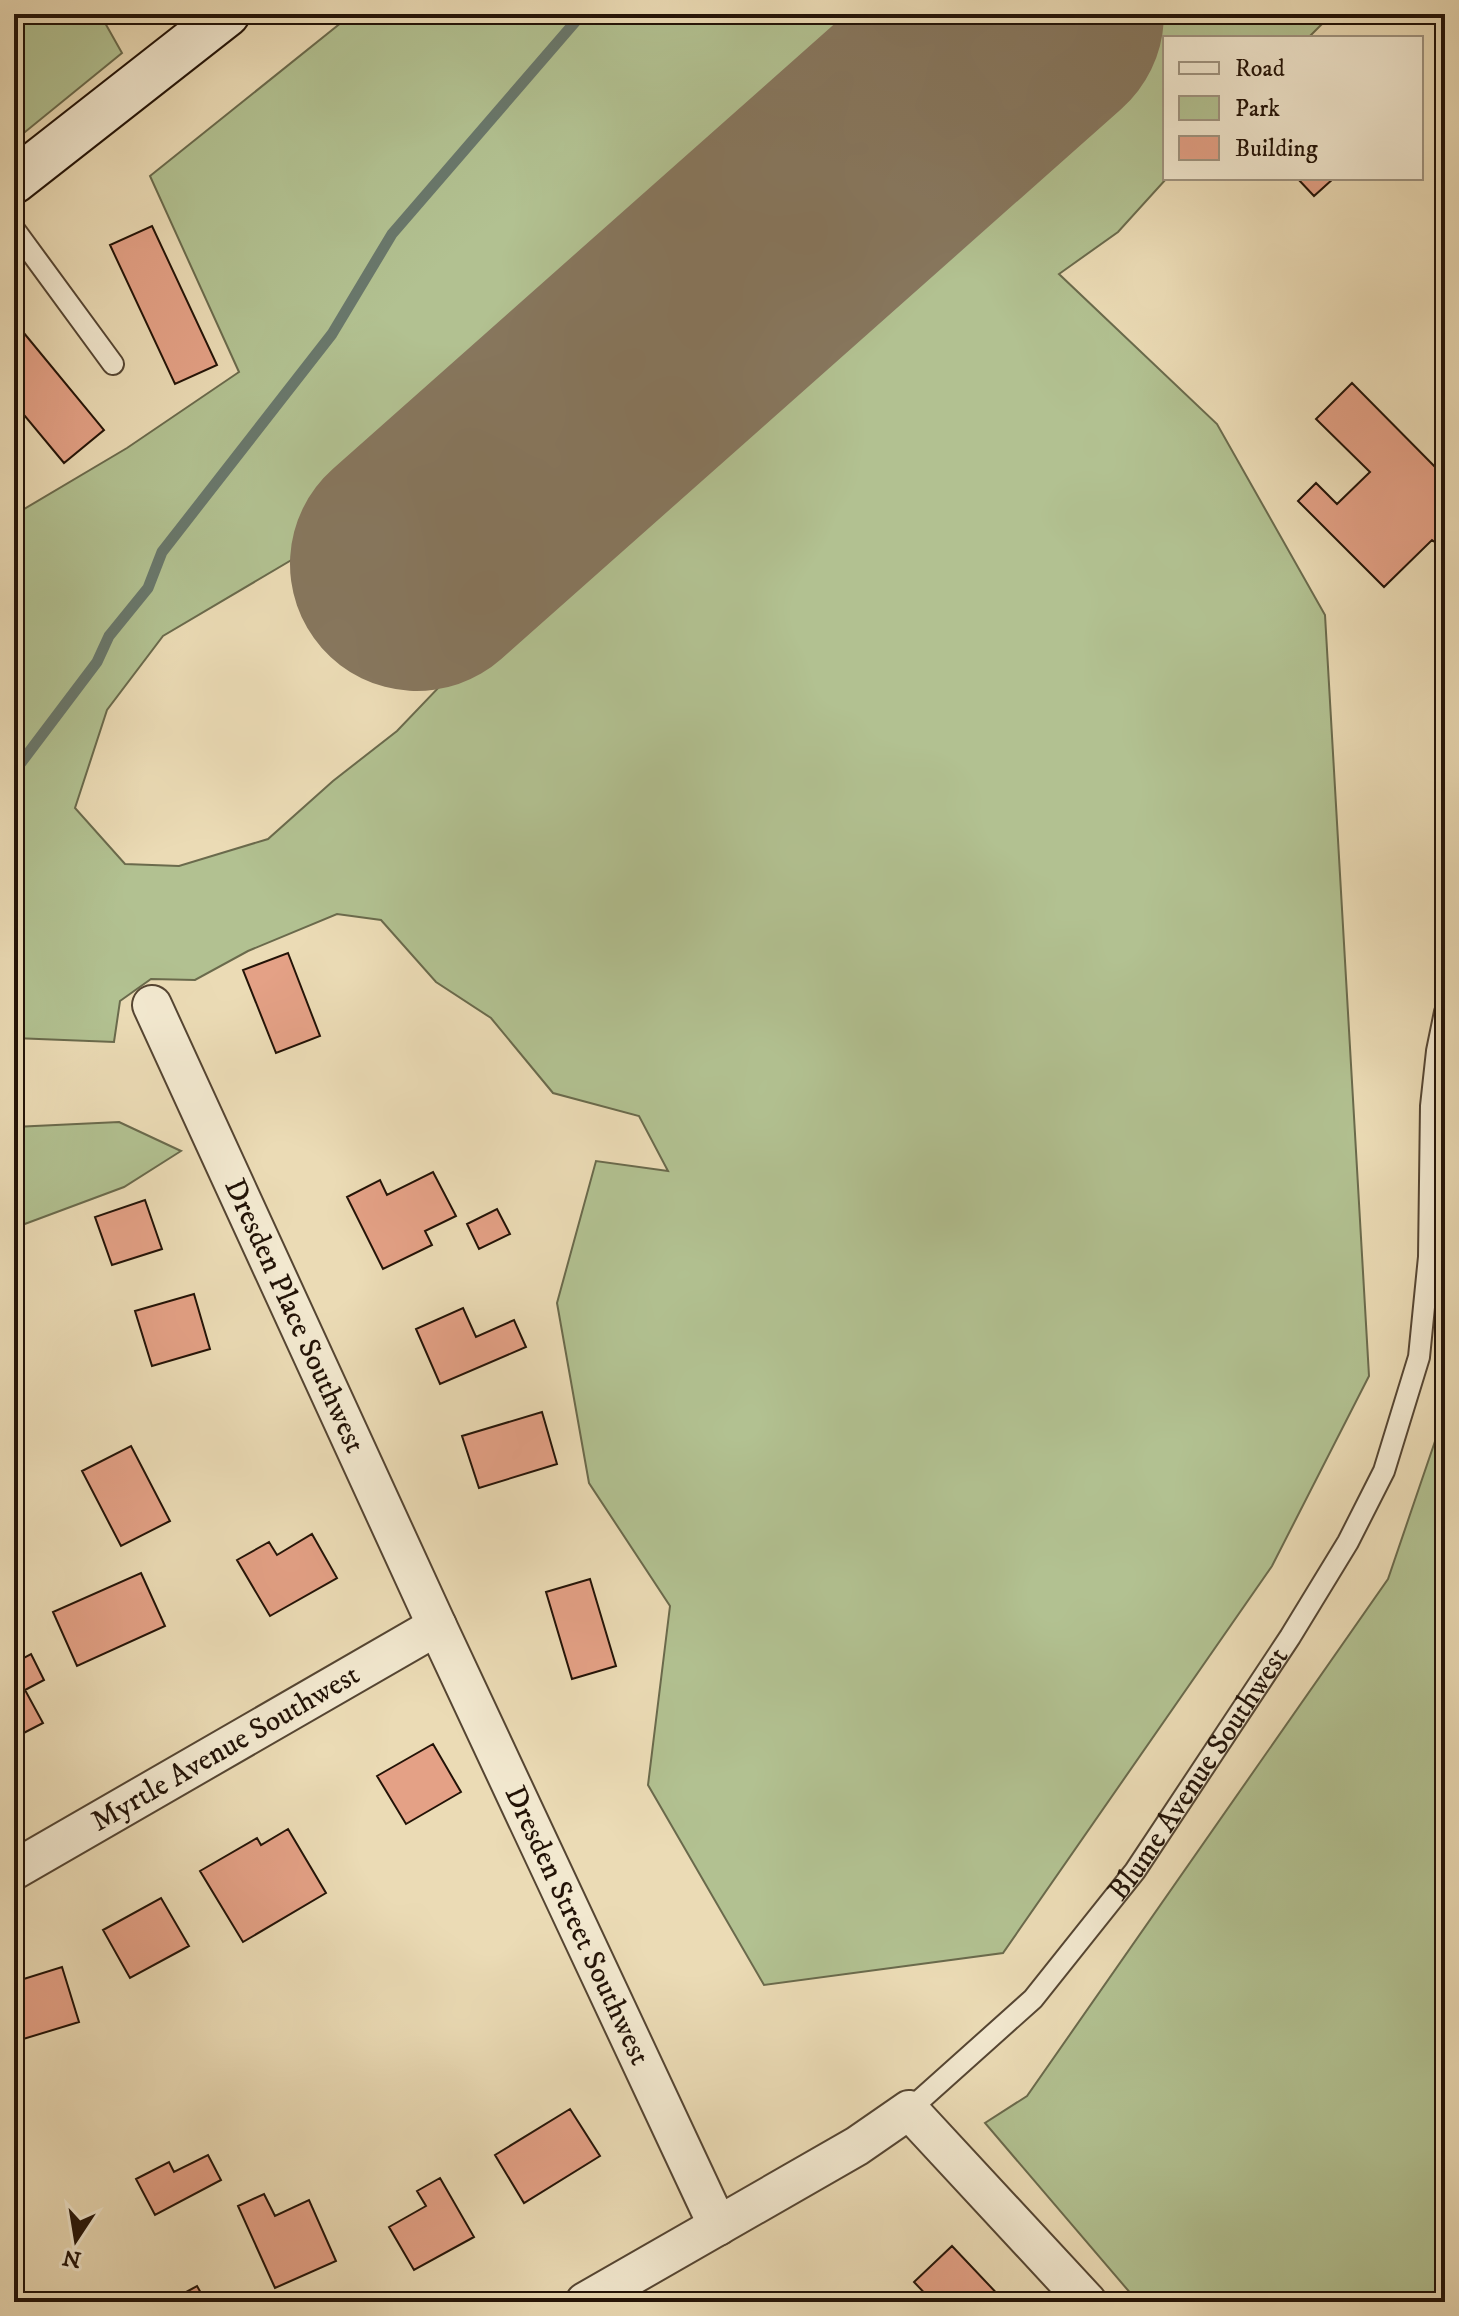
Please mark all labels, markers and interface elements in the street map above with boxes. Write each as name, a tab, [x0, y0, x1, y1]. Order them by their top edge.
legend	[1163, 36, 1423, 180]
text: Road	[1235, 54, 1285, 84]
text: Park	[1235, 94, 1280, 124]
text: Building	[1235, 134, 1318, 164]
street label: Dresden Place Southwest	[216, 1173, 374, 1459]
street label: Blume Avenue Southwest	[1100, 1640, 1297, 1908]
street label: Myrtle Avenue Southwest	[85, 1656, 366, 1840]
street label: Dresden Street Southwest	[496, 1780, 659, 2071]
north arrow	[36, 2200, 116, 2280]
text: N	[61, 2243, 84, 2273]

